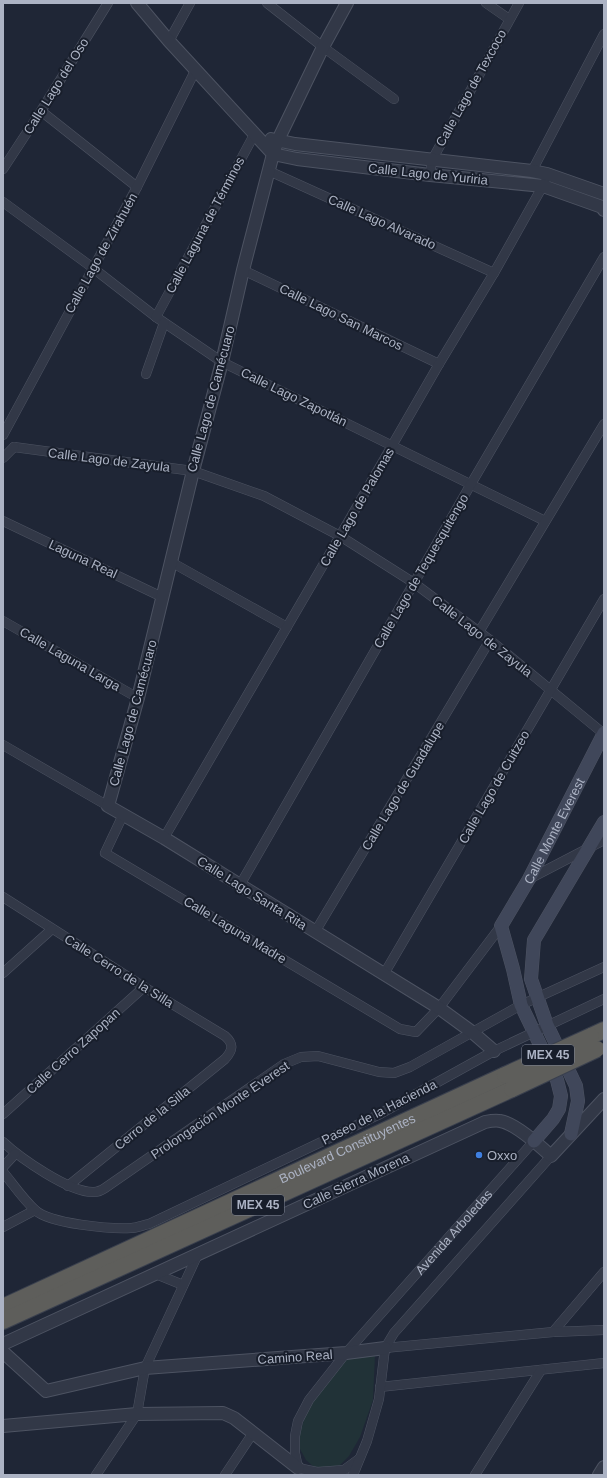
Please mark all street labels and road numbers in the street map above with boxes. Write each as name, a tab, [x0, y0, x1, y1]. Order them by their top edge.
street label: Calle Lago de Texcoco	[433, 27, 509, 149]
street label: Calle Lago del Oso	[20, 35, 92, 137]
street label: Calle Laguna de Términos	[163, 154, 248, 296]
street label: Calle Lago de Yuriria	[367, 160, 489, 188]
street label: Calle Lago de Zirahuén	[62, 190, 140, 316]
street label: Calle Lago Alvarado	[326, 191, 438, 253]
street label: Calle Lago San Marcos	[277, 281, 405, 354]
street label: Calle Lago de Camécuaro	[184, 324, 238, 474]
street label: Calle Lago Zapotlán	[238, 365, 350, 429]
street label: Calle Lago de Zayula	[47, 445, 172, 475]
street label: Calle Lago de Palomas	[317, 445, 397, 569]
street label: Calle Lago de Tequesquitengo	[371, 491, 471, 651]
street label: Laguna Real	[46, 537, 120, 581]
street label: Calle Lago de Zayula	[429, 592, 536, 680]
street label: Calle Laguna Larga	[17, 624, 124, 694]
street label: Calle Lago de Camécuaro	[106, 638, 160, 788]
street label: Calle Lago de Guadalupe	[359, 719, 447, 853]
street label: Calle Lago de Cuitzeo	[456, 728, 532, 846]
street label: Calle Monte Everest	[520, 775, 587, 886]
street label: Calle Lago Santa Rita	[194, 853, 310, 933]
street label: Calle Laguna Madre	[181, 893, 289, 967]
street label: Calle Cerro de la Silla	[62, 931, 177, 1011]
street label: Calle Cerro Zapopan	[23, 1005, 123, 1097]
road number: MEX 45	[522, 1045, 574, 1065]
street label: Prolongación Monte Everest	[148, 1058, 292, 1162]
street label: Paseo de la Hacienda	[319, 1076, 440, 1148]
street label: Cerro de la Silla	[111, 1083, 193, 1153]
street label: Boulevard Constituyentes	[277, 1110, 418, 1186]
street label: Calle Sierra Morena	[300, 1149, 412, 1212]
street label: Avenida Arboledas	[412, 1186, 495, 1277]
road number: MEX 45	[232, 1195, 284, 1215]
street label: Camino Real	[257, 1347, 333, 1367]

